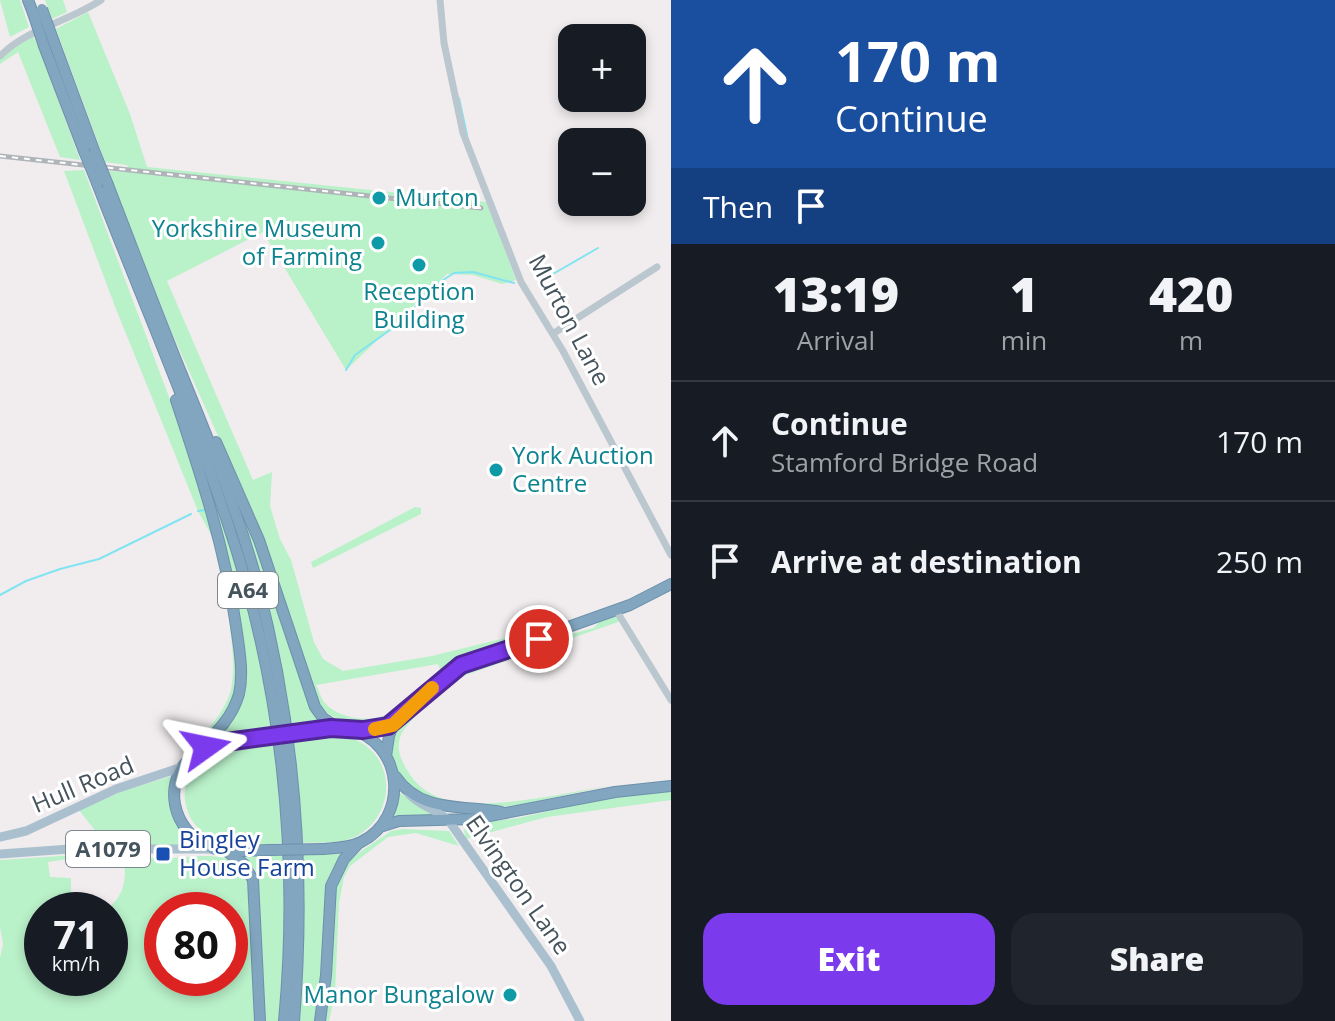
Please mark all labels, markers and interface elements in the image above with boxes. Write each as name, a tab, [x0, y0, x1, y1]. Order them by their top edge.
text: 170 m	[835, 22, 1001, 98]
map controls	[558, 24, 646, 216]
button: +	[558, 24, 646, 112]
icon: ahead	[703, 32, 807, 136]
text: Continue	[835, 94, 988, 143]
button: −	[558, 128, 646, 216]
place label: Murton	[395, 180, 479, 213]
icon: arrive	[789, 184, 833, 228]
text: Then	[703, 186, 773, 227]
marker: Murton	[370, 189, 388, 207]
place label: Yorkshire Museum of Farming	[152, 211, 362, 272]
marker: Yorkshire Museum of Farming	[369, 234, 387, 252]
street label: Murton Lane	[522, 248, 619, 391]
marker: Reception Building	[410, 256, 428, 274]
text: 13:19	[773, 261, 899, 326]
text: 1	[1010, 261, 1038, 326]
text: 420	[1149, 261, 1233, 326]
place label: Reception Building	[363, 274, 475, 335]
text: Arrival	[797, 322, 875, 358]
text: min	[1001, 322, 1047, 358]
text: m	[1179, 322, 1203, 358]
text: Continue	[771, 403, 908, 444]
icon: ahead	[703, 419, 747, 463]
text: 170 m	[1216, 421, 1303, 462]
place label: York Auction Centre	[512, 438, 654, 499]
text: Stamford Bridge Road	[771, 444, 1038, 480]
marker: York Auction Centre	[487, 461, 505, 479]
icon: arrive	[703, 539, 747, 583]
text: Arrive at destination	[771, 541, 1082, 582]
text: 250 m	[1216, 541, 1303, 582]
road number: A64	[218, 572, 278, 608]
pin	[505, 605, 573, 673]
icon: arrive	[517, 617, 561, 661]
position arrow	[164, 705, 248, 789]
street label: Hull Road	[26, 747, 139, 820]
street label: Elvington Lane	[459, 808, 580, 960]
place label: Bingley House Farm	[179, 822, 315, 883]
road number: A1079	[66, 831, 150, 867]
marker: Bingley House Farm	[154, 845, 172, 863]
speed limit sign: 80	[144, 892, 248, 996]
text: 71	[53, 906, 99, 961]
button: Exit	[703, 913, 995, 1005]
button: Share	[1011, 913, 1303, 1005]
text: km/h	[52, 950, 100, 977]
place label: Manor Bungalow	[303, 977, 494, 1010]
marker: Manor Bungalow	[501, 986, 519, 1004]

